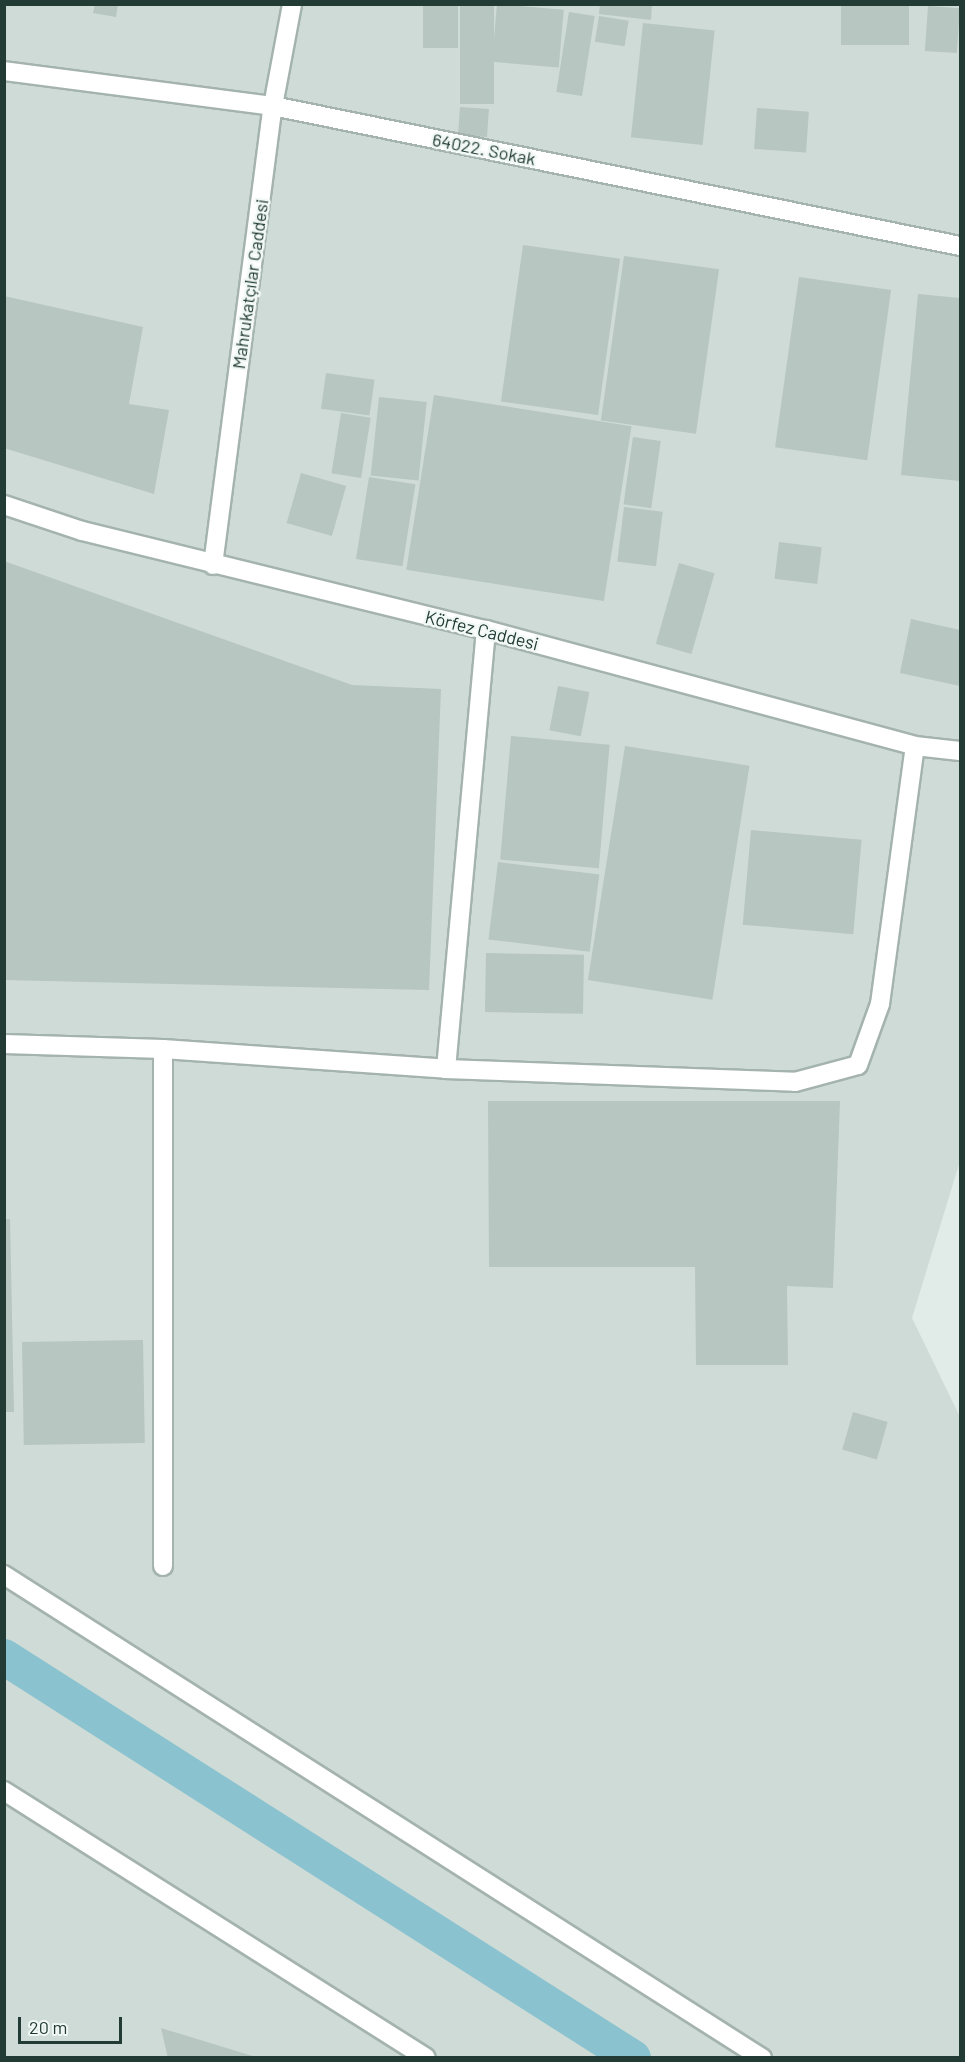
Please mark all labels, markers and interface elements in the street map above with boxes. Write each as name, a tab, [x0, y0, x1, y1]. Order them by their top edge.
street label: 64022. Sokak	[431, 128, 537, 170]
street label: Mahrukatçılar Caddesi	[227, 198, 273, 370]
street label: Körfez Caddesi	[423, 605, 541, 655]
scale bar	[21, 2005, 124, 2043]
text: 20 m	[29, 2016, 67, 2038]

